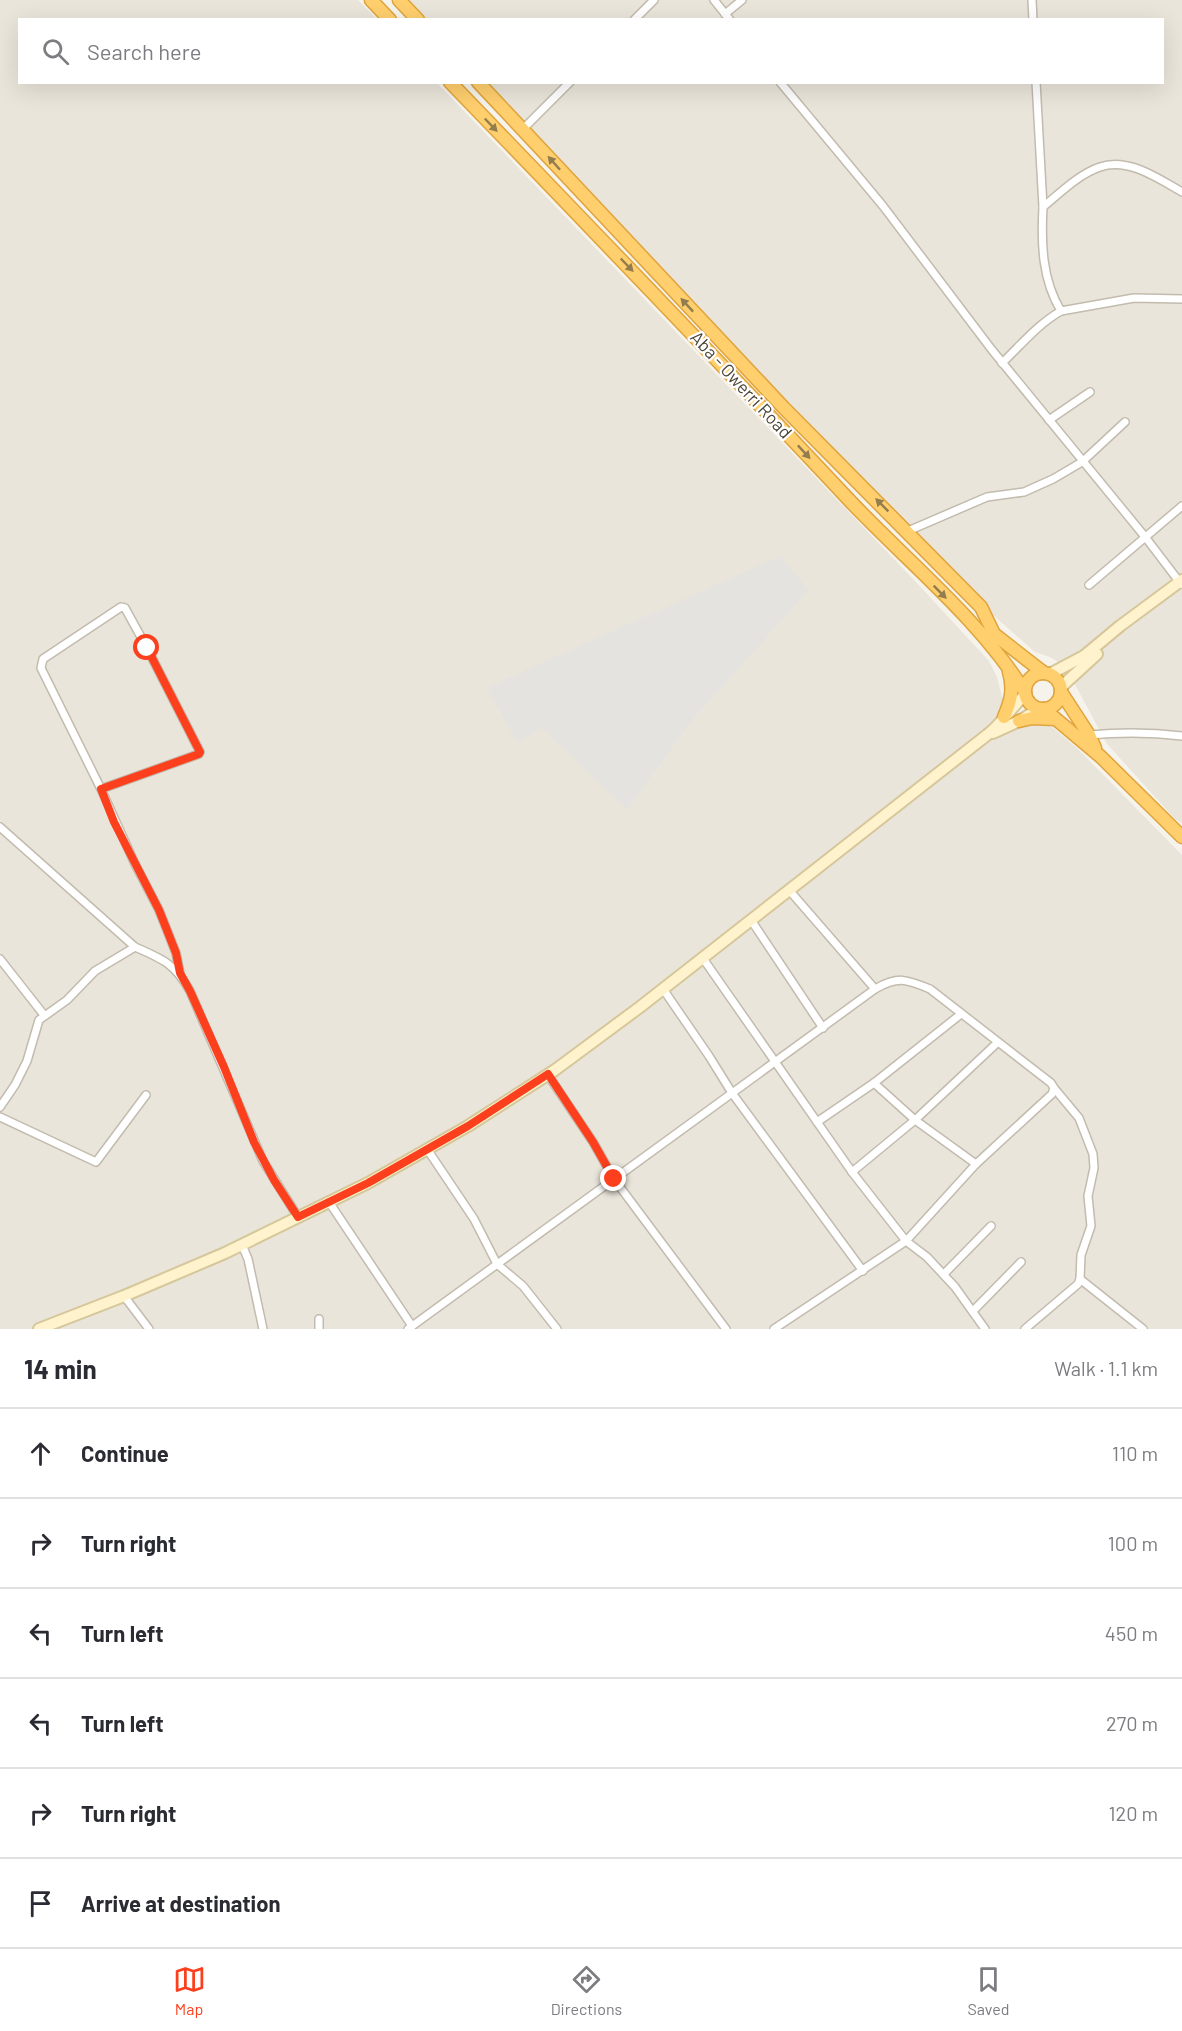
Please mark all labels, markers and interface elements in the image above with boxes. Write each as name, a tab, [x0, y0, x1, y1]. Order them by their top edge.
search box	[18, 18, 1164, 84]
icon: search	[39, 35, 72, 68]
text: Search here	[87, 38, 201, 64]
one-way arrow	[484, 117, 498, 132]
one-way arrow	[547, 155, 561, 170]
one-way arrow	[619, 257, 633, 271]
one-way arrow	[680, 298, 694, 313]
street label: Aba - Owerri Road	[686, 326, 797, 443]
one-way arrow	[797, 444, 811, 458]
one-way arrow	[874, 498, 889, 512]
one-way arrow	[933, 584, 947, 599]
route start	[133, 634, 159, 660]
route end	[600, 1165, 626, 1191]
text: 14 min	[24, 1353, 97, 1384]
text: Walk · 1.1 km	[1054, 1356, 1158, 1380]
icon: ahead	[24, 1437, 57, 1470]
text: Continue	[81, 1440, 169, 1466]
text: 110 m	[1112, 1441, 1158, 1465]
icon: right	[24, 1527, 57, 1560]
text: Turn right	[81, 1530, 176, 1556]
text: 100 m	[1108, 1531, 1158, 1555]
icon: left	[24, 1617, 57, 1650]
text: Turn left	[81, 1620, 164, 1646]
text: 450 m	[1105, 1621, 1158, 1645]
icon: left	[24, 1707, 57, 1740]
text: Turn left	[81, 1710, 164, 1736]
text: 270 m	[1106, 1711, 1158, 1735]
icon: right	[24, 1797, 57, 1830]
text: Turn right	[81, 1800, 176, 1826]
text: 120 m	[1108, 1801, 1158, 1825]
icon: arrive	[24, 1887, 57, 1920]
text: Arrive at destination	[81, 1890, 280, 1916]
tab: Map	[173, 1963, 206, 2018]
tab: Directions	[551, 1963, 622, 2018]
tab: Saved	[967, 1963, 1009, 2018]

